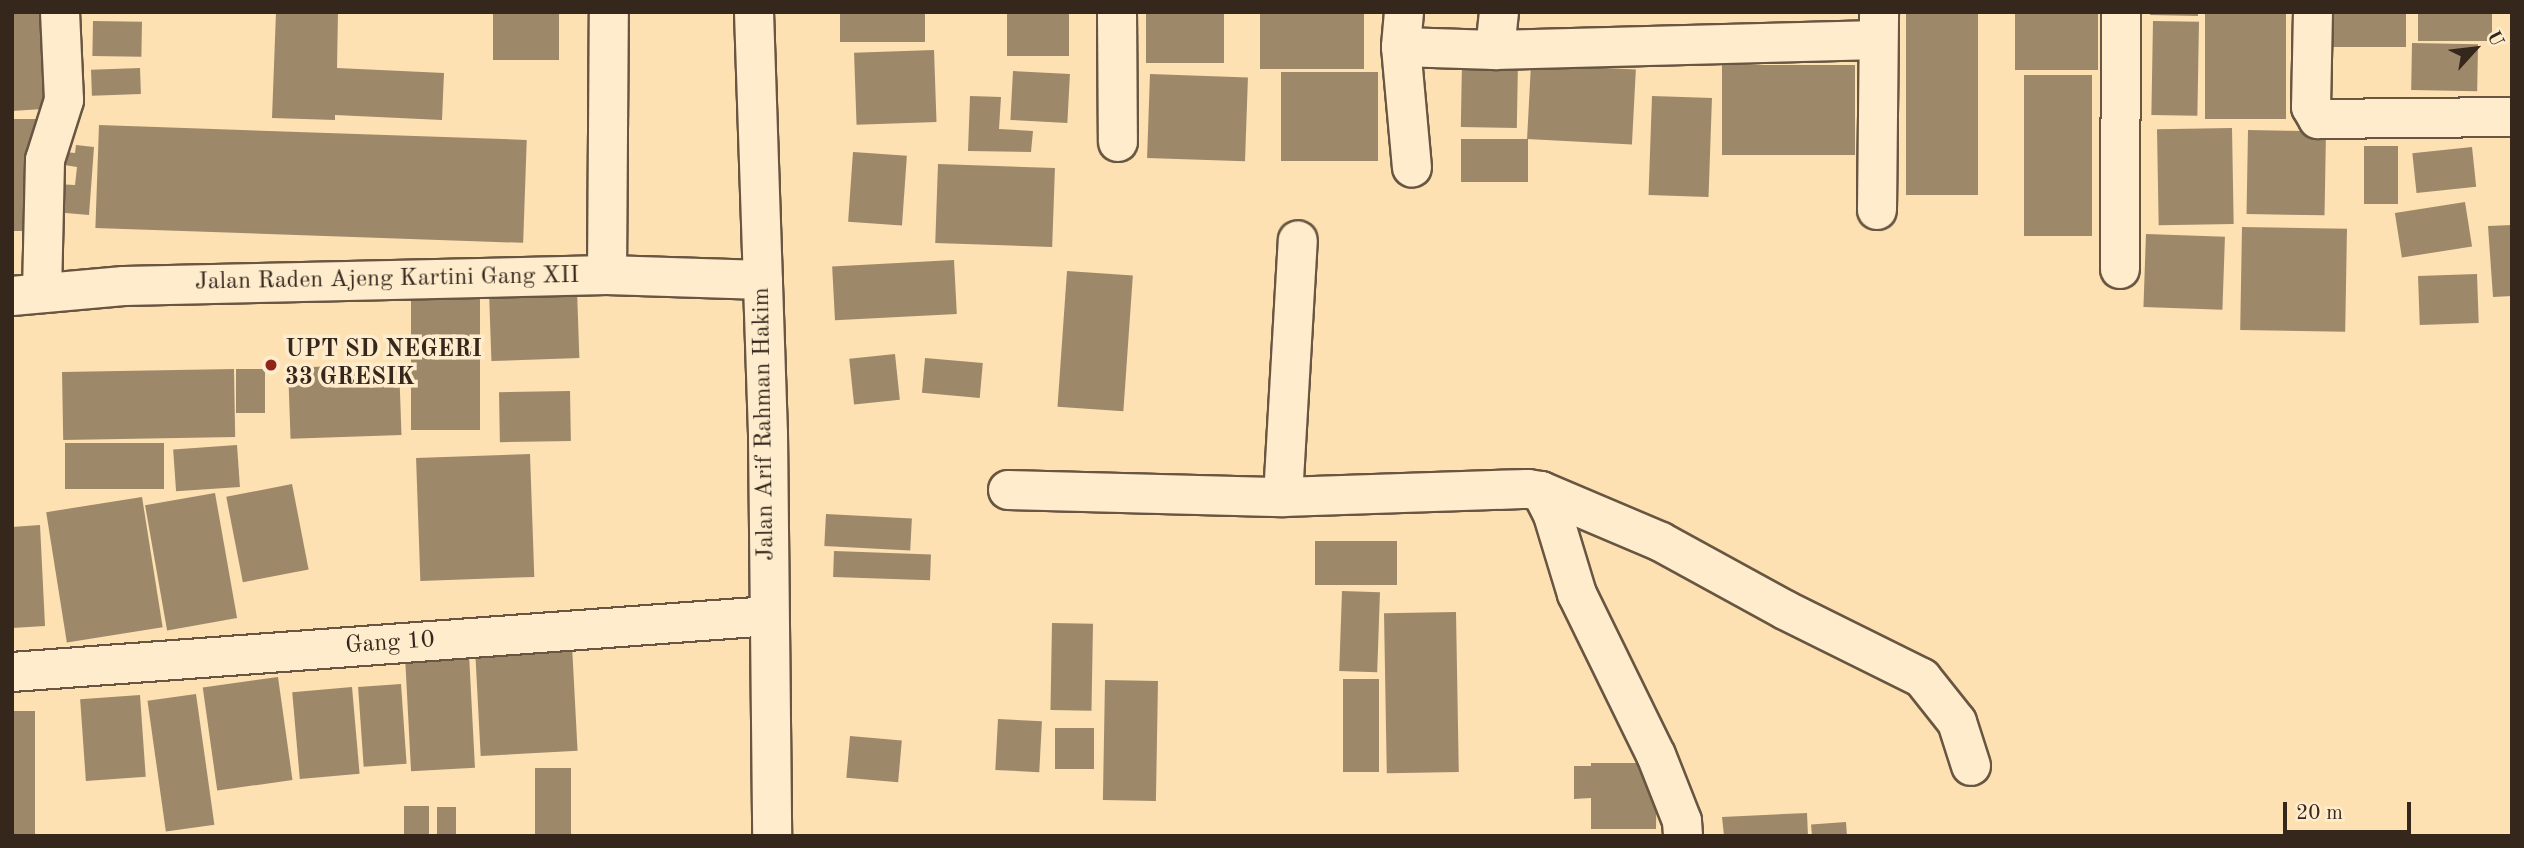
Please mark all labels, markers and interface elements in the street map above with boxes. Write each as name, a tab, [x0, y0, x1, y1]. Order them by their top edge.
north arrow	[2440, 14, 2510, 84]
text: U	[2482, 28, 2506, 50]
street label: Jalan Raden Ajeng Kartini Gang XII	[195, 262, 579, 298]
street label: Jalan Arif Rahman Hakim	[748, 287, 782, 561]
place label: UPT SD NEGERI 33 GRESIK	[285, 337, 482, 393]
marker: UPT SD NEGERI 33 GRESIK	[263, 357, 279, 373]
street label: Gang 10	[344, 627, 436, 661]
scale bar	[2286, 788, 2414, 832]
text: 20 m	[2296, 803, 2343, 824]

